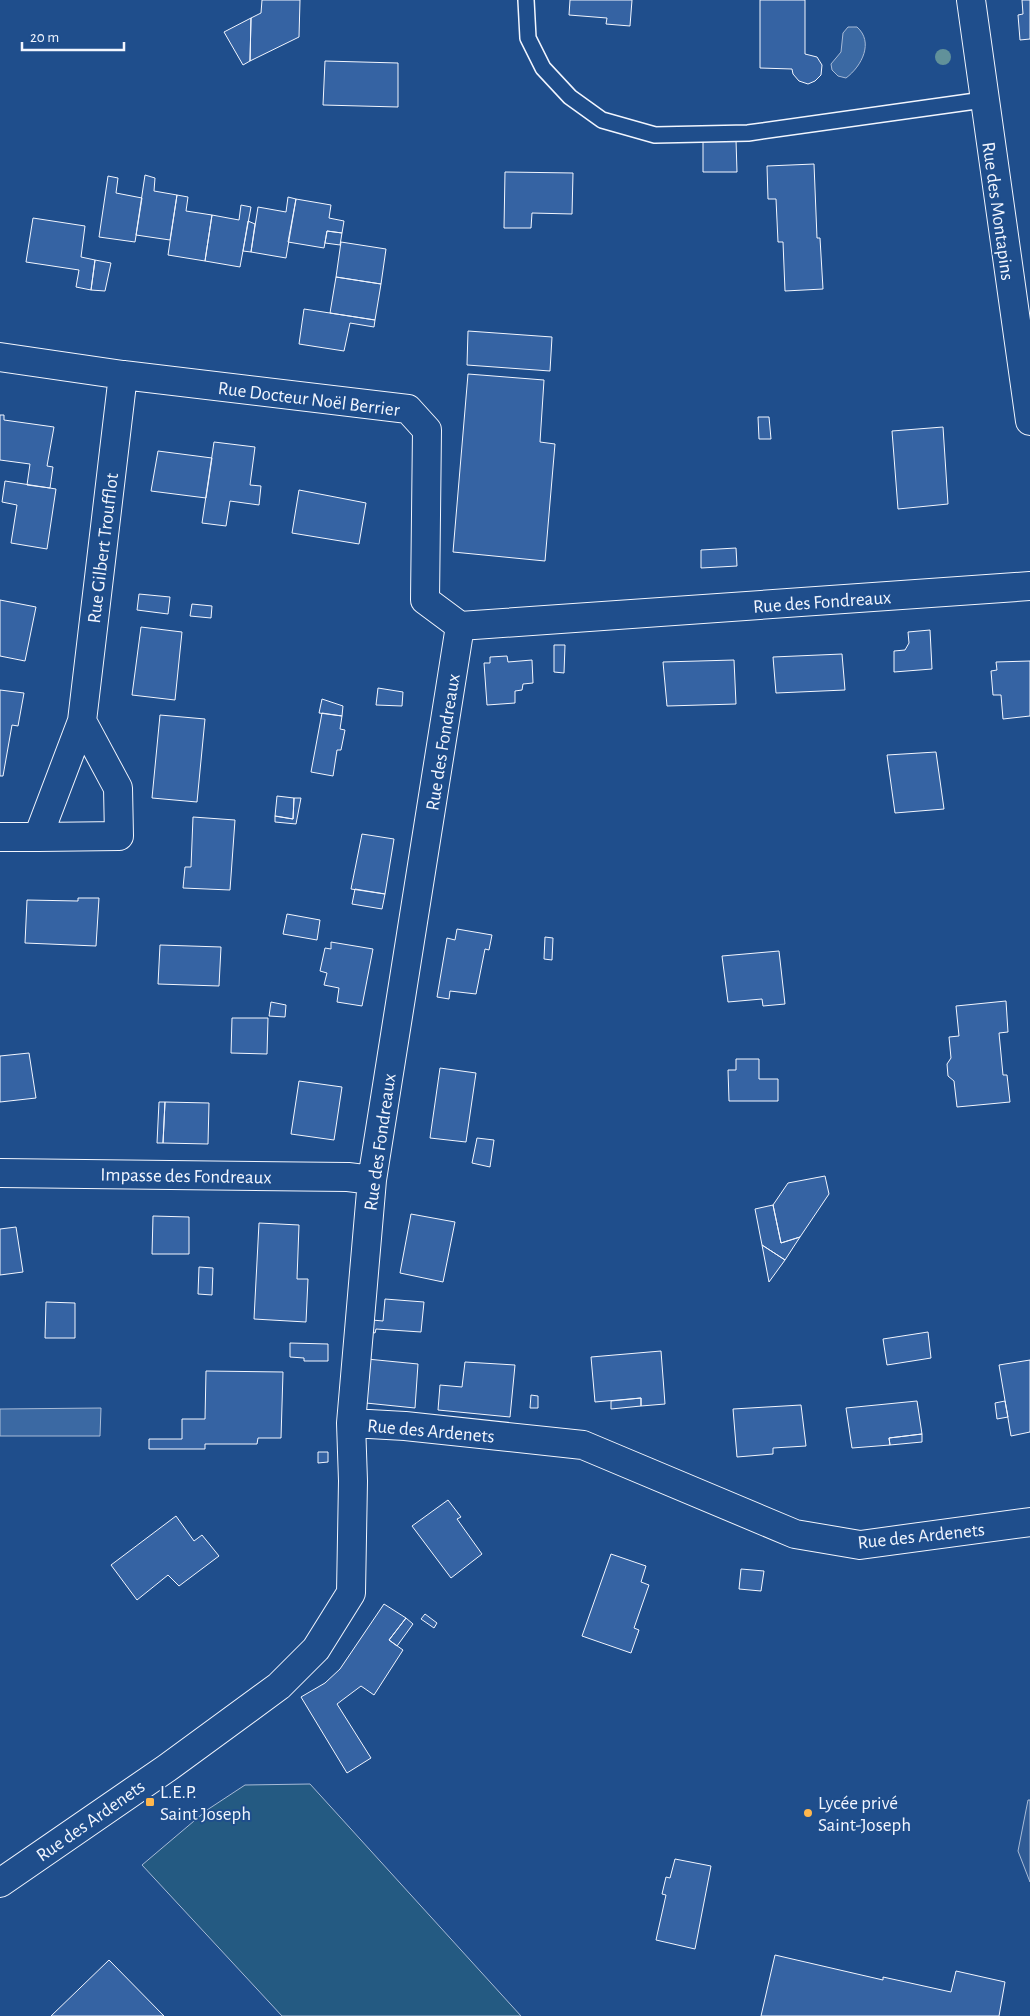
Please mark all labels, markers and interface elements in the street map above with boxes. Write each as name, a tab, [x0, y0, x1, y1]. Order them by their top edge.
scale bar	[22, 20, 125, 52]
text: 20 m	[30, 30, 59, 45]
street label: Rue des Montapins	[978, 141, 1017, 282]
street label: Rue Docteur Noël Berrier	[217, 379, 401, 420]
street label: Rue Gilbert Troufflot	[85, 472, 122, 624]
street label: Rue des Fondreaux	[752, 588, 892, 617]
street label: Rue des Fondreaux	[423, 672, 464, 812]
street label: Rue des Fondreaux	[361, 1072, 400, 1212]
street label: Impasse des Fondreaux	[100, 1166, 272, 1187]
street label: Rue des Ardenets	[366, 1416, 495, 1447]
street label: Rue des Ardenets	[857, 1520, 986, 1553]
street label: Rue des Ardenets	[33, 1777, 149, 1866]
place label: L.E.P. Saint Joseph	[160, 1783, 251, 1824]
place label: Lycée privé Saint-Joseph	[818, 1794, 911, 1835]
marker: L.E.P. Saint Joseph	[144, 1796, 156, 1808]
marker: Lycée privé Saint-Joseph	[802, 1807, 814, 1819]

